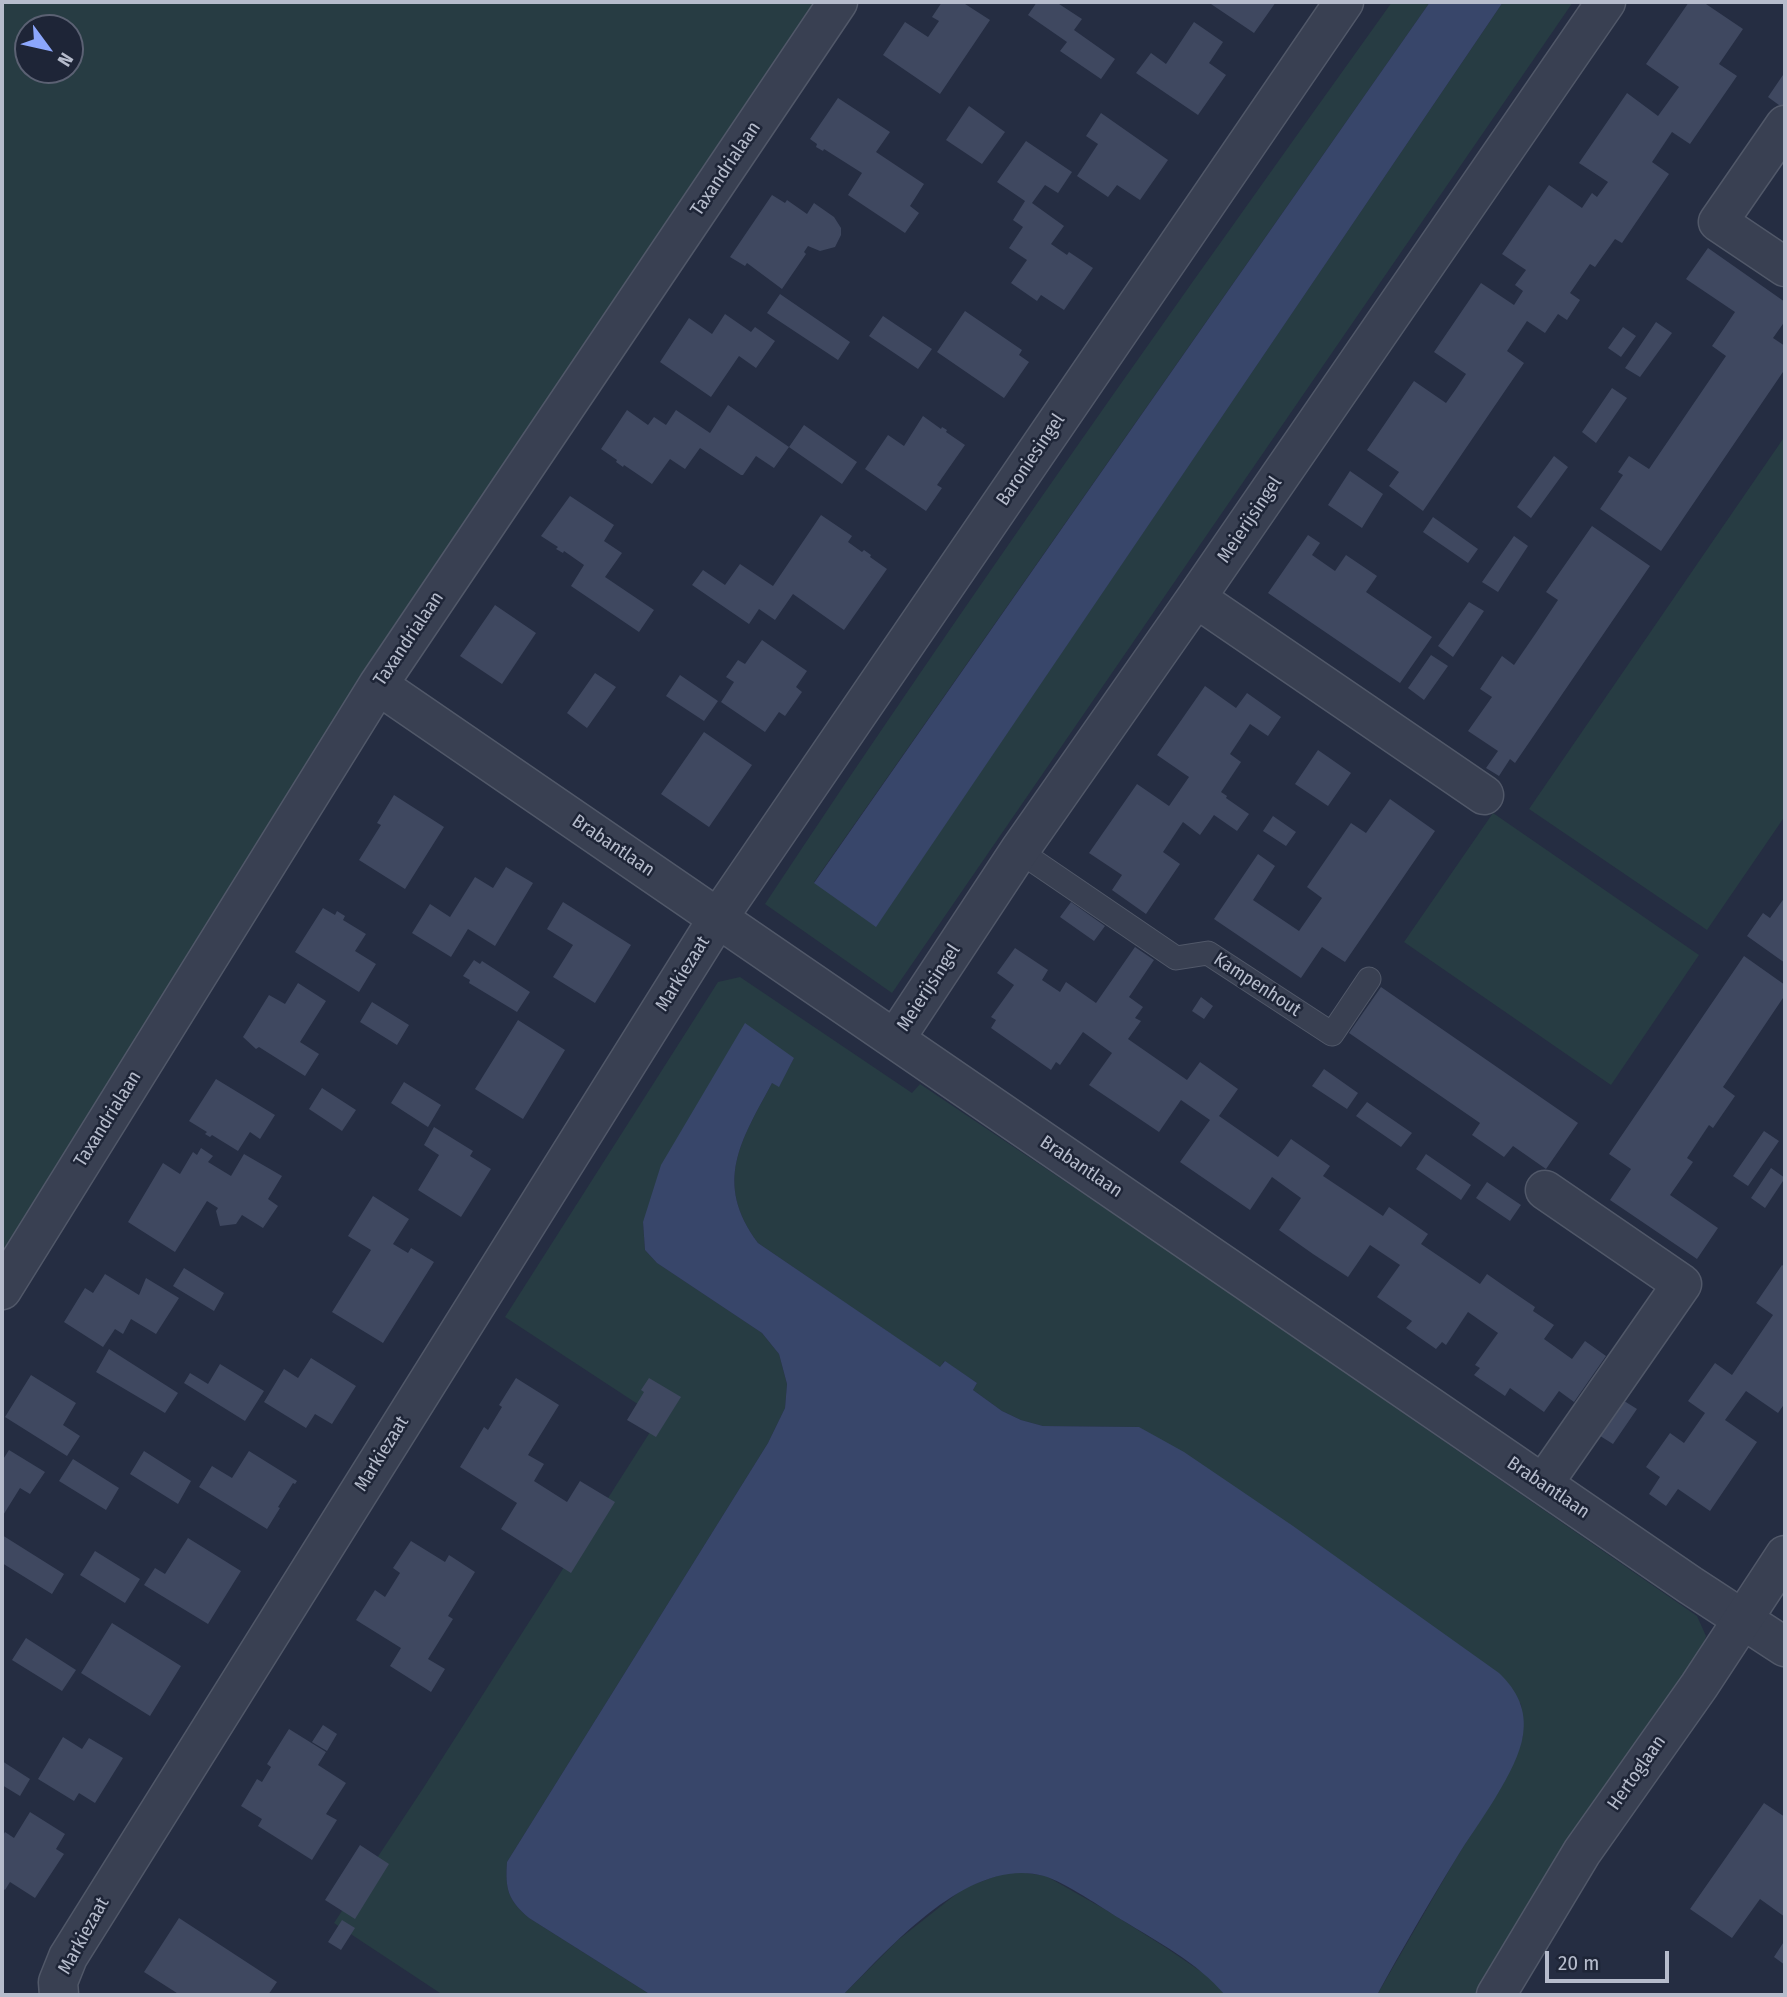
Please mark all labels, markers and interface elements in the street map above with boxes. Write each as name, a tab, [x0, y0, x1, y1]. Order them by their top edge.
north arrow	[14, 14, 84, 84]
text: N	[53, 49, 78, 71]
street label: Taxandrialaan	[686, 118, 766, 220]
street label: Baroniesingel	[992, 410, 1070, 510]
street label: Meierijsingel	[1213, 472, 1287, 568]
street label: Taxandrialaan	[369, 588, 449, 690]
street label: Brabantlaan	[567, 810, 659, 882]
street label: Markiezaat	[651, 932, 715, 1016]
street label: Meierijsingel	[892, 940, 966, 1036]
street label: Kampenhout	[1209, 948, 1305, 1022]
street label: Taxandrialaan	[70, 1067, 146, 1171]
street label: Brabantlaan	[1035, 1131, 1127, 1203]
street label: Markiezaat	[350, 1412, 414, 1496]
street label: Brabantlaan	[1502, 1452, 1594, 1524]
street label: Hertoglaan	[1603, 1731, 1671, 1815]
street label: Markiezaat	[54, 1894, 114, 1978]
scale bar	[1549, 1938, 1673, 1982]
text: 20 m	[1558, 1950, 1599, 1976]

